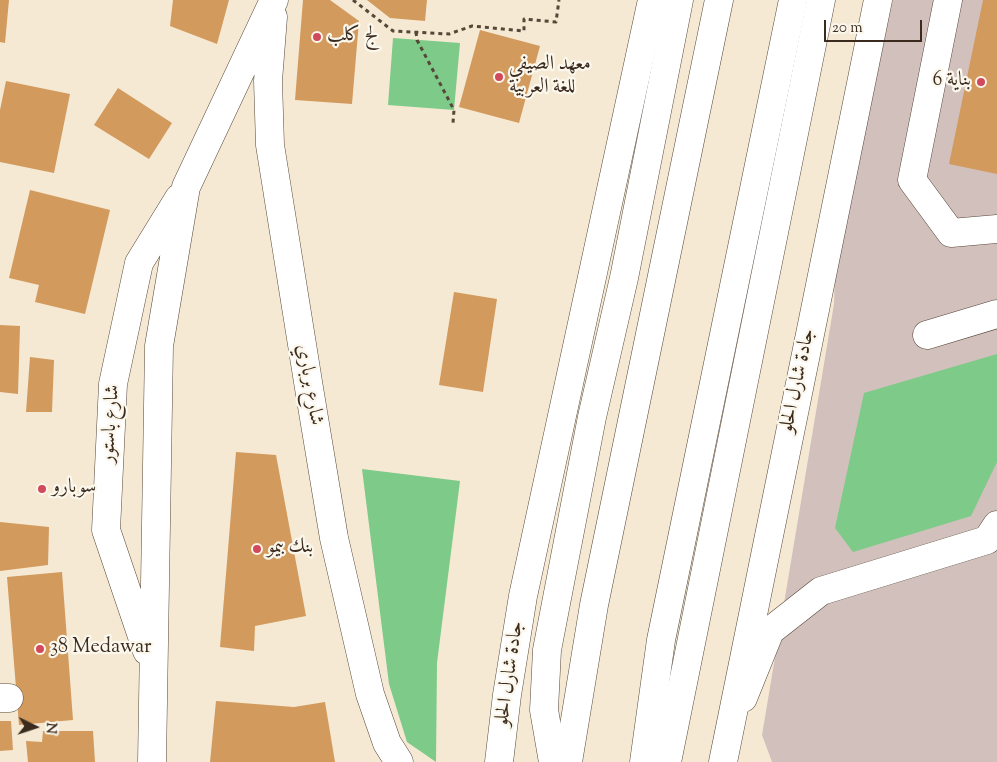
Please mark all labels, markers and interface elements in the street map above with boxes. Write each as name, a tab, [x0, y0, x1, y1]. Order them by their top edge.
scale bar	[827, 10, 924, 42]
text: 20 m	[832, 18, 863, 39]
place label: لج كلب	[327, 25, 378, 49]
marker: لج كلب	[311, 31, 323, 43]
place label: معهد الصيفي للغة العربية	[509, 54, 591, 101]
place label: بناية 6	[933, 70, 971, 94]
marker: معهد الصيفي للغة العربية	[493, 71, 505, 83]
marker: بناية 6	[975, 76, 987, 88]
street label: جادة شارل الحلو	[776, 327, 822, 435]
street label: شارع برباري	[289, 343, 327, 427]
street label: شارع باستور	[97, 384, 127, 464]
place label: سوبارو	[52, 477, 96, 501]
marker: سوبارو	[36, 483, 48, 495]
place label: بنك بيمو	[267, 537, 313, 561]
marker: بنك بيمو	[251, 543, 263, 555]
street label: جادة شارل الحلو	[492, 620, 530, 728]
place label: 38 Medawar	[50, 637, 151, 661]
marker: 38 Medawar	[34, 643, 46, 655]
north arrow	[10, 702, 60, 752]
text: N	[40, 722, 60, 734]

